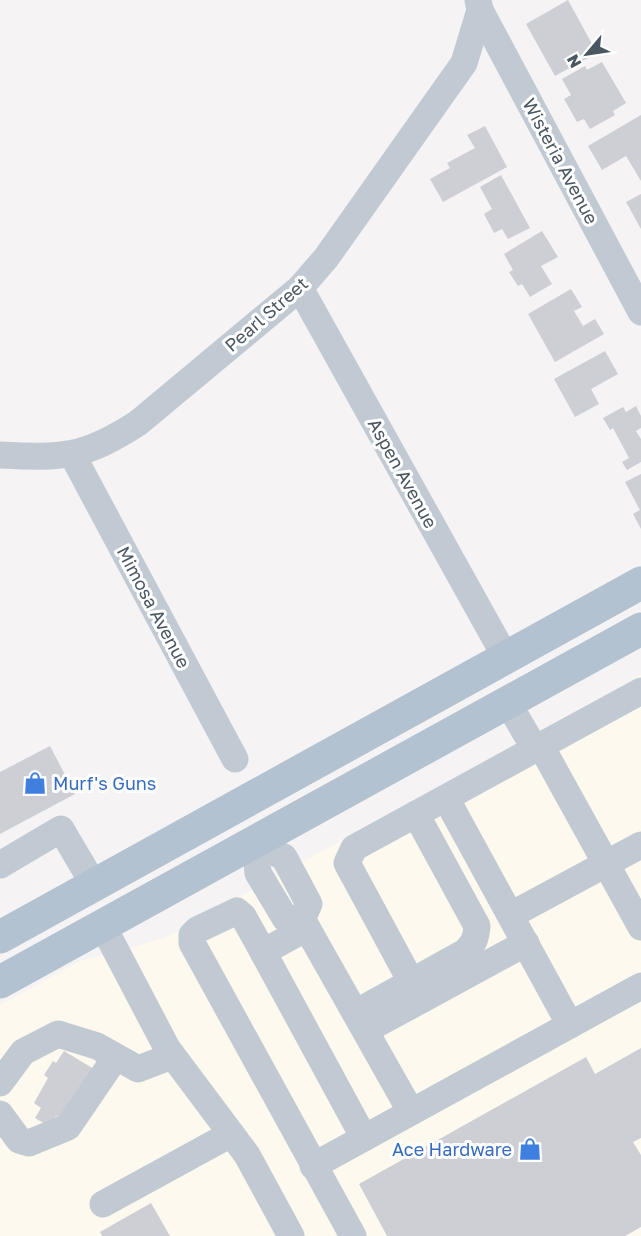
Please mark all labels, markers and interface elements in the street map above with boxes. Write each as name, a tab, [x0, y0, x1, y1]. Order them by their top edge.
north arrow	[557, 24, 617, 84]
text: N	[562, 51, 586, 71]
street label: Wisteria Avenue	[519, 94, 603, 228]
street label: Pearl Street	[220, 272, 312, 356]
street label: Aspen Avenue	[364, 414, 442, 532]
street label: Mimosa Avenue	[113, 542, 195, 672]
shop icon: Murf's Guns	[22, 770, 48, 796]
place label: Murf's Guns	[53, 772, 156, 794]
shop icon: Ace Hardware	[517, 1136, 543, 1162]
place label: Ace Hardware	[392, 1138, 512, 1160]

